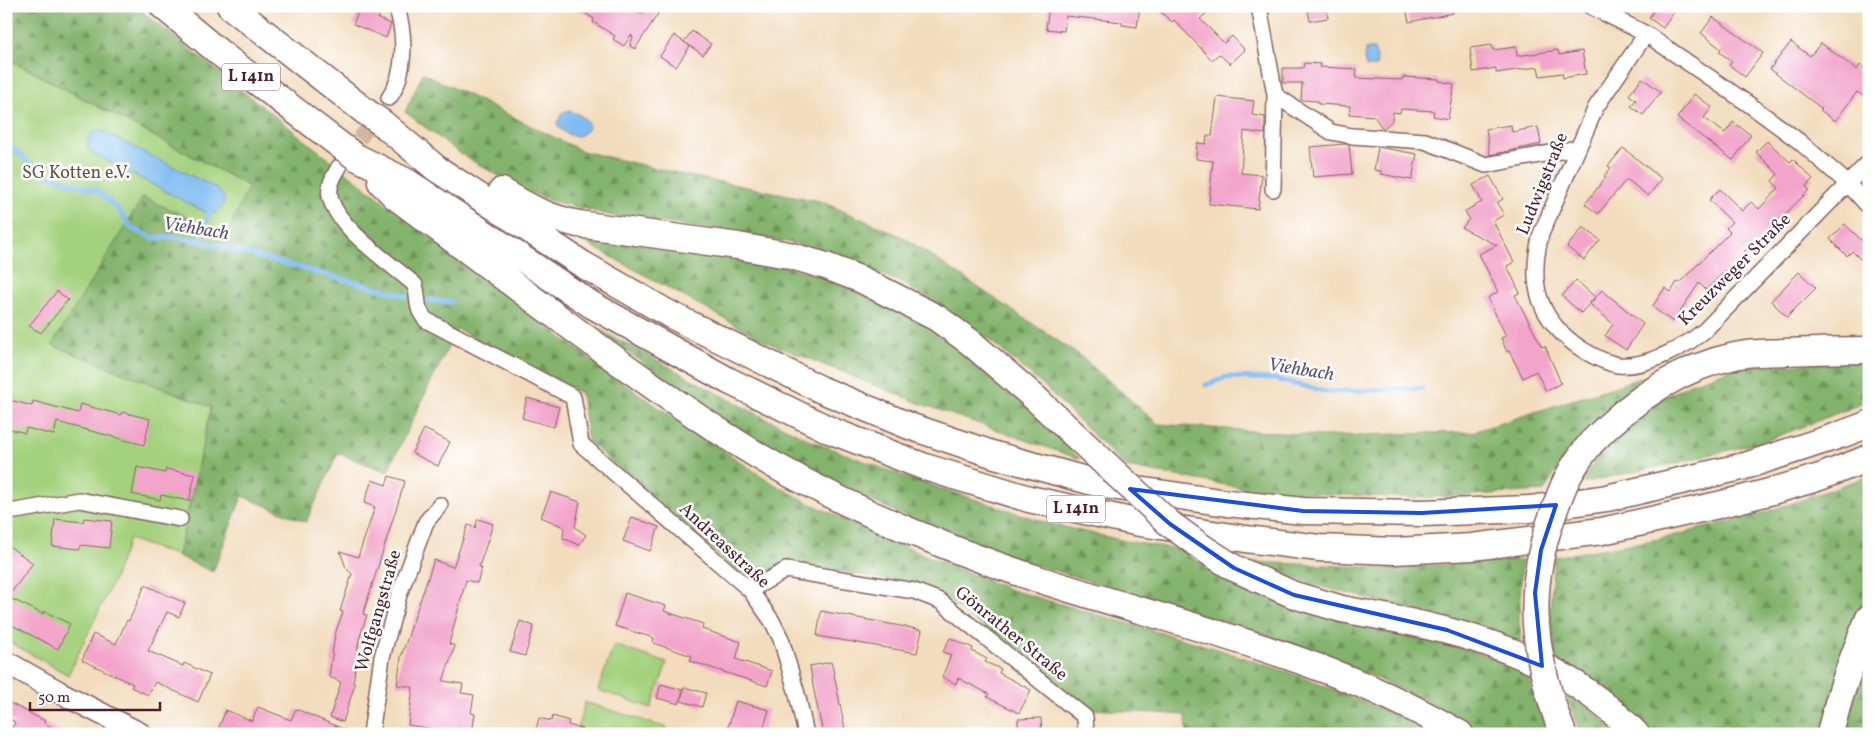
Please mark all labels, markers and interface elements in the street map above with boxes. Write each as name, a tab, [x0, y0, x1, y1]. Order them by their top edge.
road number: L 141n	[222, 64, 280, 90]
street label: Ludwigstraße	[1511, 129, 1575, 239]
park label: SG Kotten e.V.	[22, 161, 130, 186]
street label: Kreuzweger Straße	[1673, 208, 1797, 332]
water label: Viehbach	[161, 211, 231, 247]
water label: Viehbach	[1266, 352, 1336, 388]
road number: L 141n	[1047, 496, 1105, 522]
street label: Andreasstraße	[673, 497, 775, 595]
street label: Wolfgangstraße	[350, 547, 408, 675]
street label: Gönrather Straße	[949, 581, 1073, 687]
scale bar	[30, 680, 160, 712]
text: 50 m	[38, 688, 70, 709]

